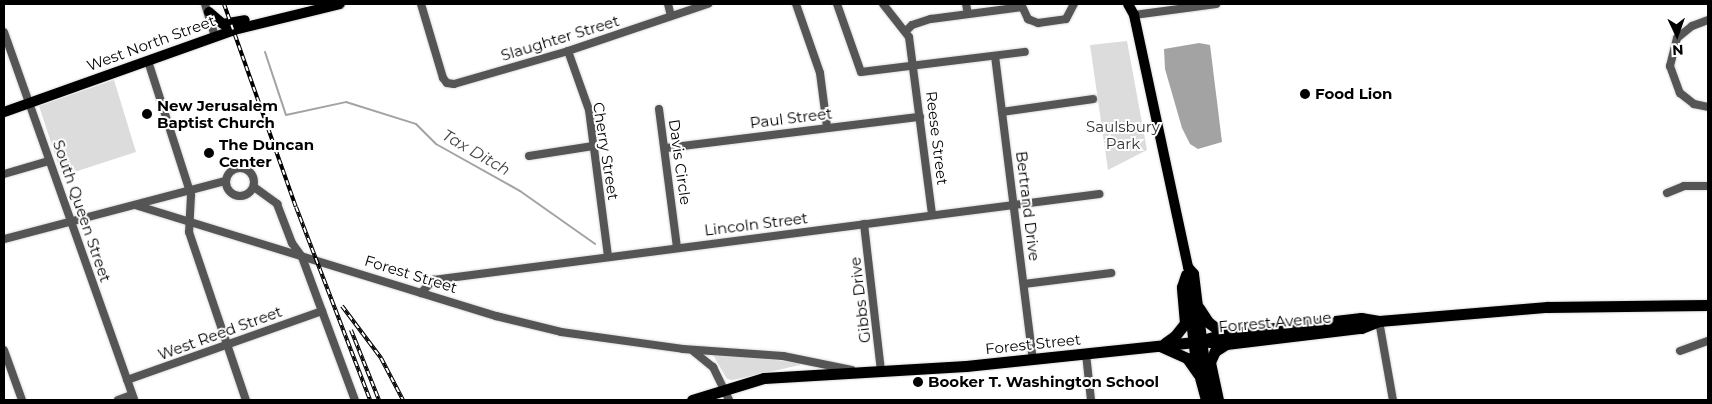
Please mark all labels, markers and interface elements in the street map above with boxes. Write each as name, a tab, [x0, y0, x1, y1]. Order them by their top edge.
north arrow	[1652, 10, 1702, 60]
street label: West North Street	[84, 11, 218, 75]
street label: Slaughter Street	[499, 11, 621, 65]
text: N	[1672, 41, 1684, 59]
place label: Food Lion	[1315, 85, 1392, 103]
marker: Food Lion	[1299, 88, 1311, 100]
street label: Reese Street	[922, 90, 952, 186]
place label: New Jerusalem Baptist Church	[157, 96, 278, 131]
street label: Cherry Street	[589, 101, 623, 201]
street label: Paul Street	[749, 104, 833, 132]
marker: New Jerusalem Baptist Church	[141, 108, 153, 120]
park label: Saulsbury Park	[1086, 117, 1160, 152]
street label: Davis Circle	[665, 118, 695, 206]
water label: Tax Ditch	[439, 126, 513, 180]
place label: The Duncan Center	[219, 135, 314, 170]
street label: South Queen Street	[49, 138, 115, 284]
marker: The Duncan Center	[203, 147, 215, 159]
street label: Bertrand Drive	[1012, 150, 1044, 262]
street label: Lincoln Street	[703, 209, 809, 239]
street label: Forest Street	[362, 251, 460, 297]
street label: Gibbs Drive	[846, 256, 874, 344]
street label: West Reed Street	[156, 302, 284, 364]
street label: Forrest Avenue	[1218, 308, 1332, 336]
street label: Forest Street	[984, 330, 1082, 358]
place label: Booker T. Washington School	[928, 373, 1159, 391]
marker: Booker T. Washington School	[912, 376, 924, 388]

